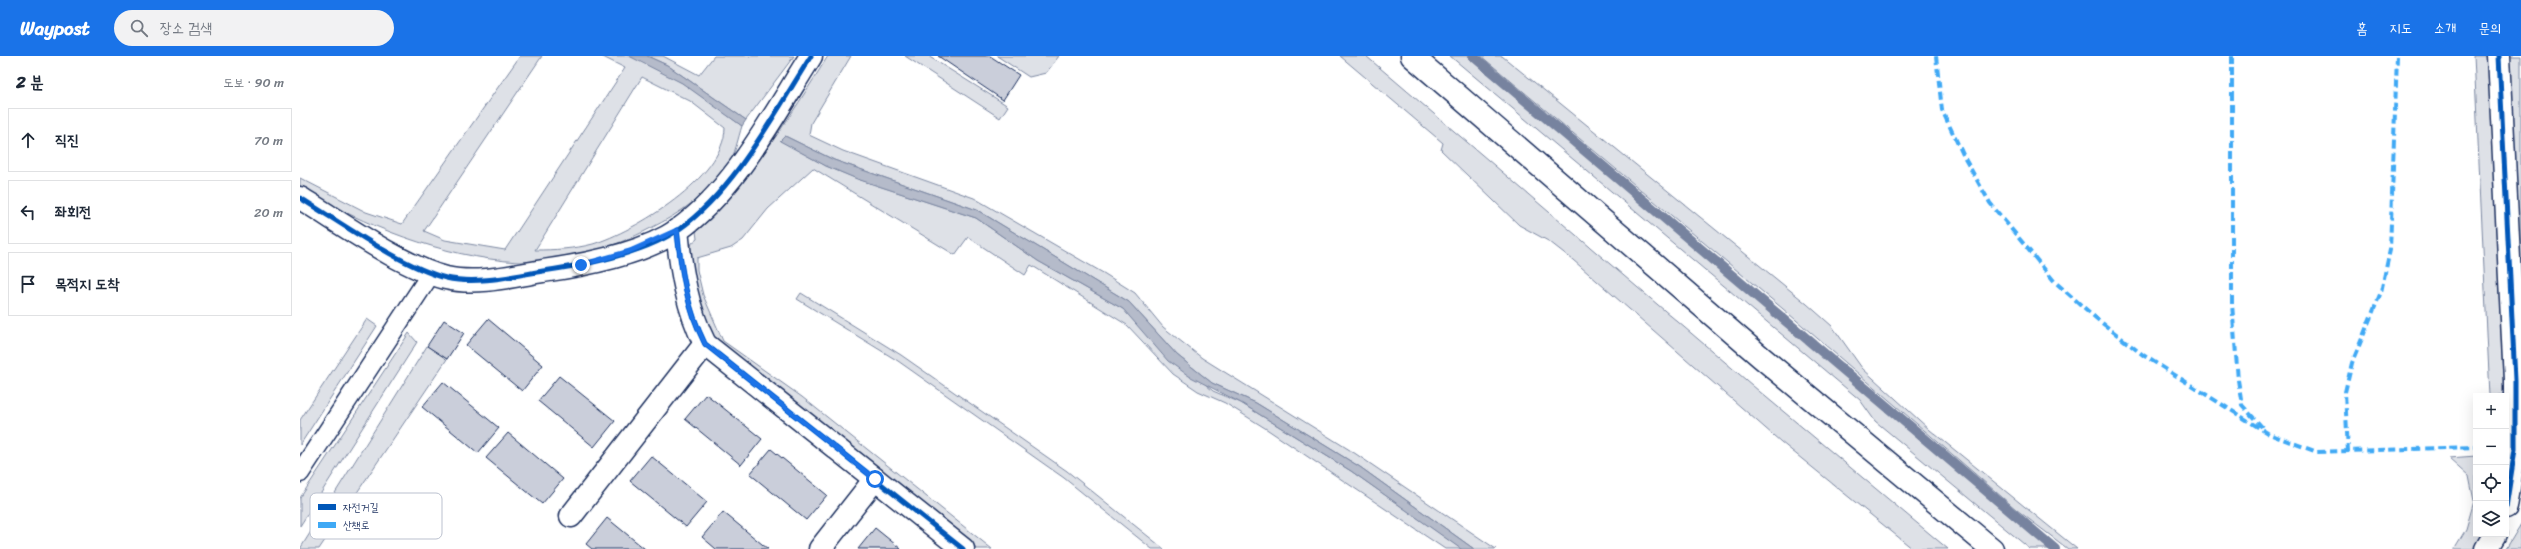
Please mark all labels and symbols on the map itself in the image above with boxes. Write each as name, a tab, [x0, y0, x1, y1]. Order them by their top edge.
route end	[572, 256, 590, 274]
route start	[866, 470, 884, 488]
legend	[310, 493, 442, 539]
text: 자전거길	[343, 498, 379, 517]
text: 산책로	[343, 516, 370, 535]

